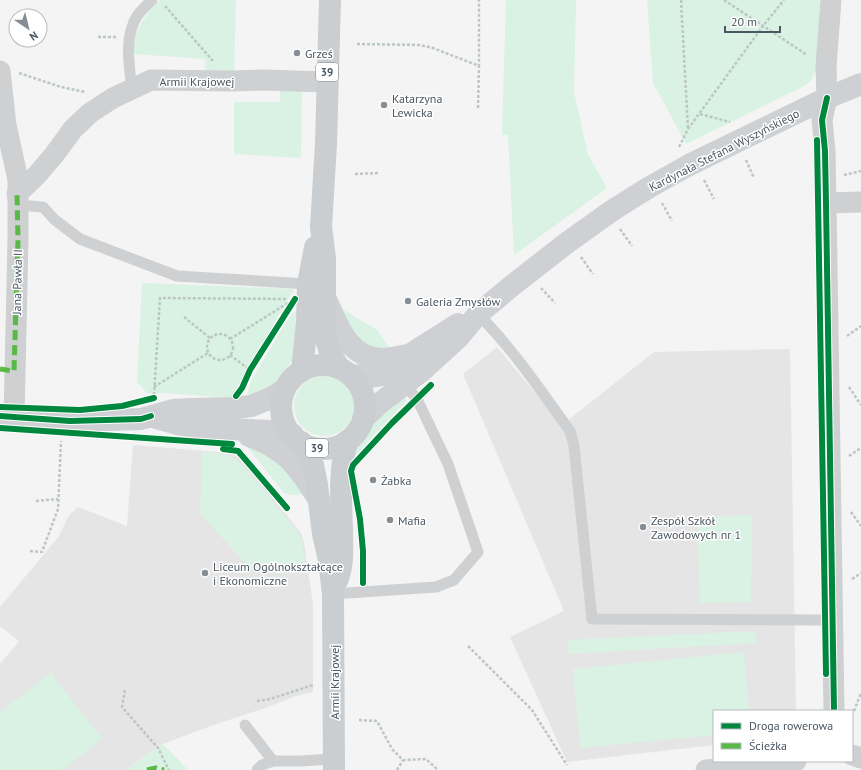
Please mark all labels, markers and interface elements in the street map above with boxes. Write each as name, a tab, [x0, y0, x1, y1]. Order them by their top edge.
north arrow	[8, 8, 48, 48]
scale bar	[725, 8, 780, 34]
text: 20 m	[731, 14, 757, 29]
text: N	[27, 28, 41, 44]
place label: Grześ	[305, 46, 333, 61]
marker: Grześ	[292, 48, 302, 58]
road number: 39	[316, 63, 338, 81]
street label: Armii Krajowej	[160, 74, 235, 89]
place label: Katarzyna Lewicka	[392, 91, 442, 120]
marker: Katarzyna Lewicka	[379, 100, 389, 110]
street label: Kardynała Stefana Wyszyńskiego	[646, 106, 802, 194]
street label: Jana Pawła II	[9, 249, 25, 316]
place label: Galeria Zmysłów	[416, 294, 501, 309]
marker: Galeria Zmysłów	[403, 296, 413, 306]
road number: 39	[306, 439, 328, 457]
place label: Żabka	[381, 473, 411, 488]
marker: Żabka	[368, 475, 378, 485]
place label: Mafia	[398, 513, 426, 528]
place label: Zespół Szkół Zawodowych nr 1	[651, 513, 741, 542]
marker: Mafia	[385, 515, 395, 525]
marker: Zespół Szkół Zawodowych nr 1	[638, 522, 648, 532]
place label: Liceum Ogólnokształcące i Ekonomiczne	[213, 559, 343, 588]
marker: Liceum Ogólnokształcące i Ekonomiczne	[200, 568, 210, 578]
street label: Armii Krajowej	[327, 645, 342, 720]
legend	[713, 710, 853, 762]
text: Droga rowerowa	[749, 718, 833, 733]
text: Ścieżka	[749, 738, 787, 753]

